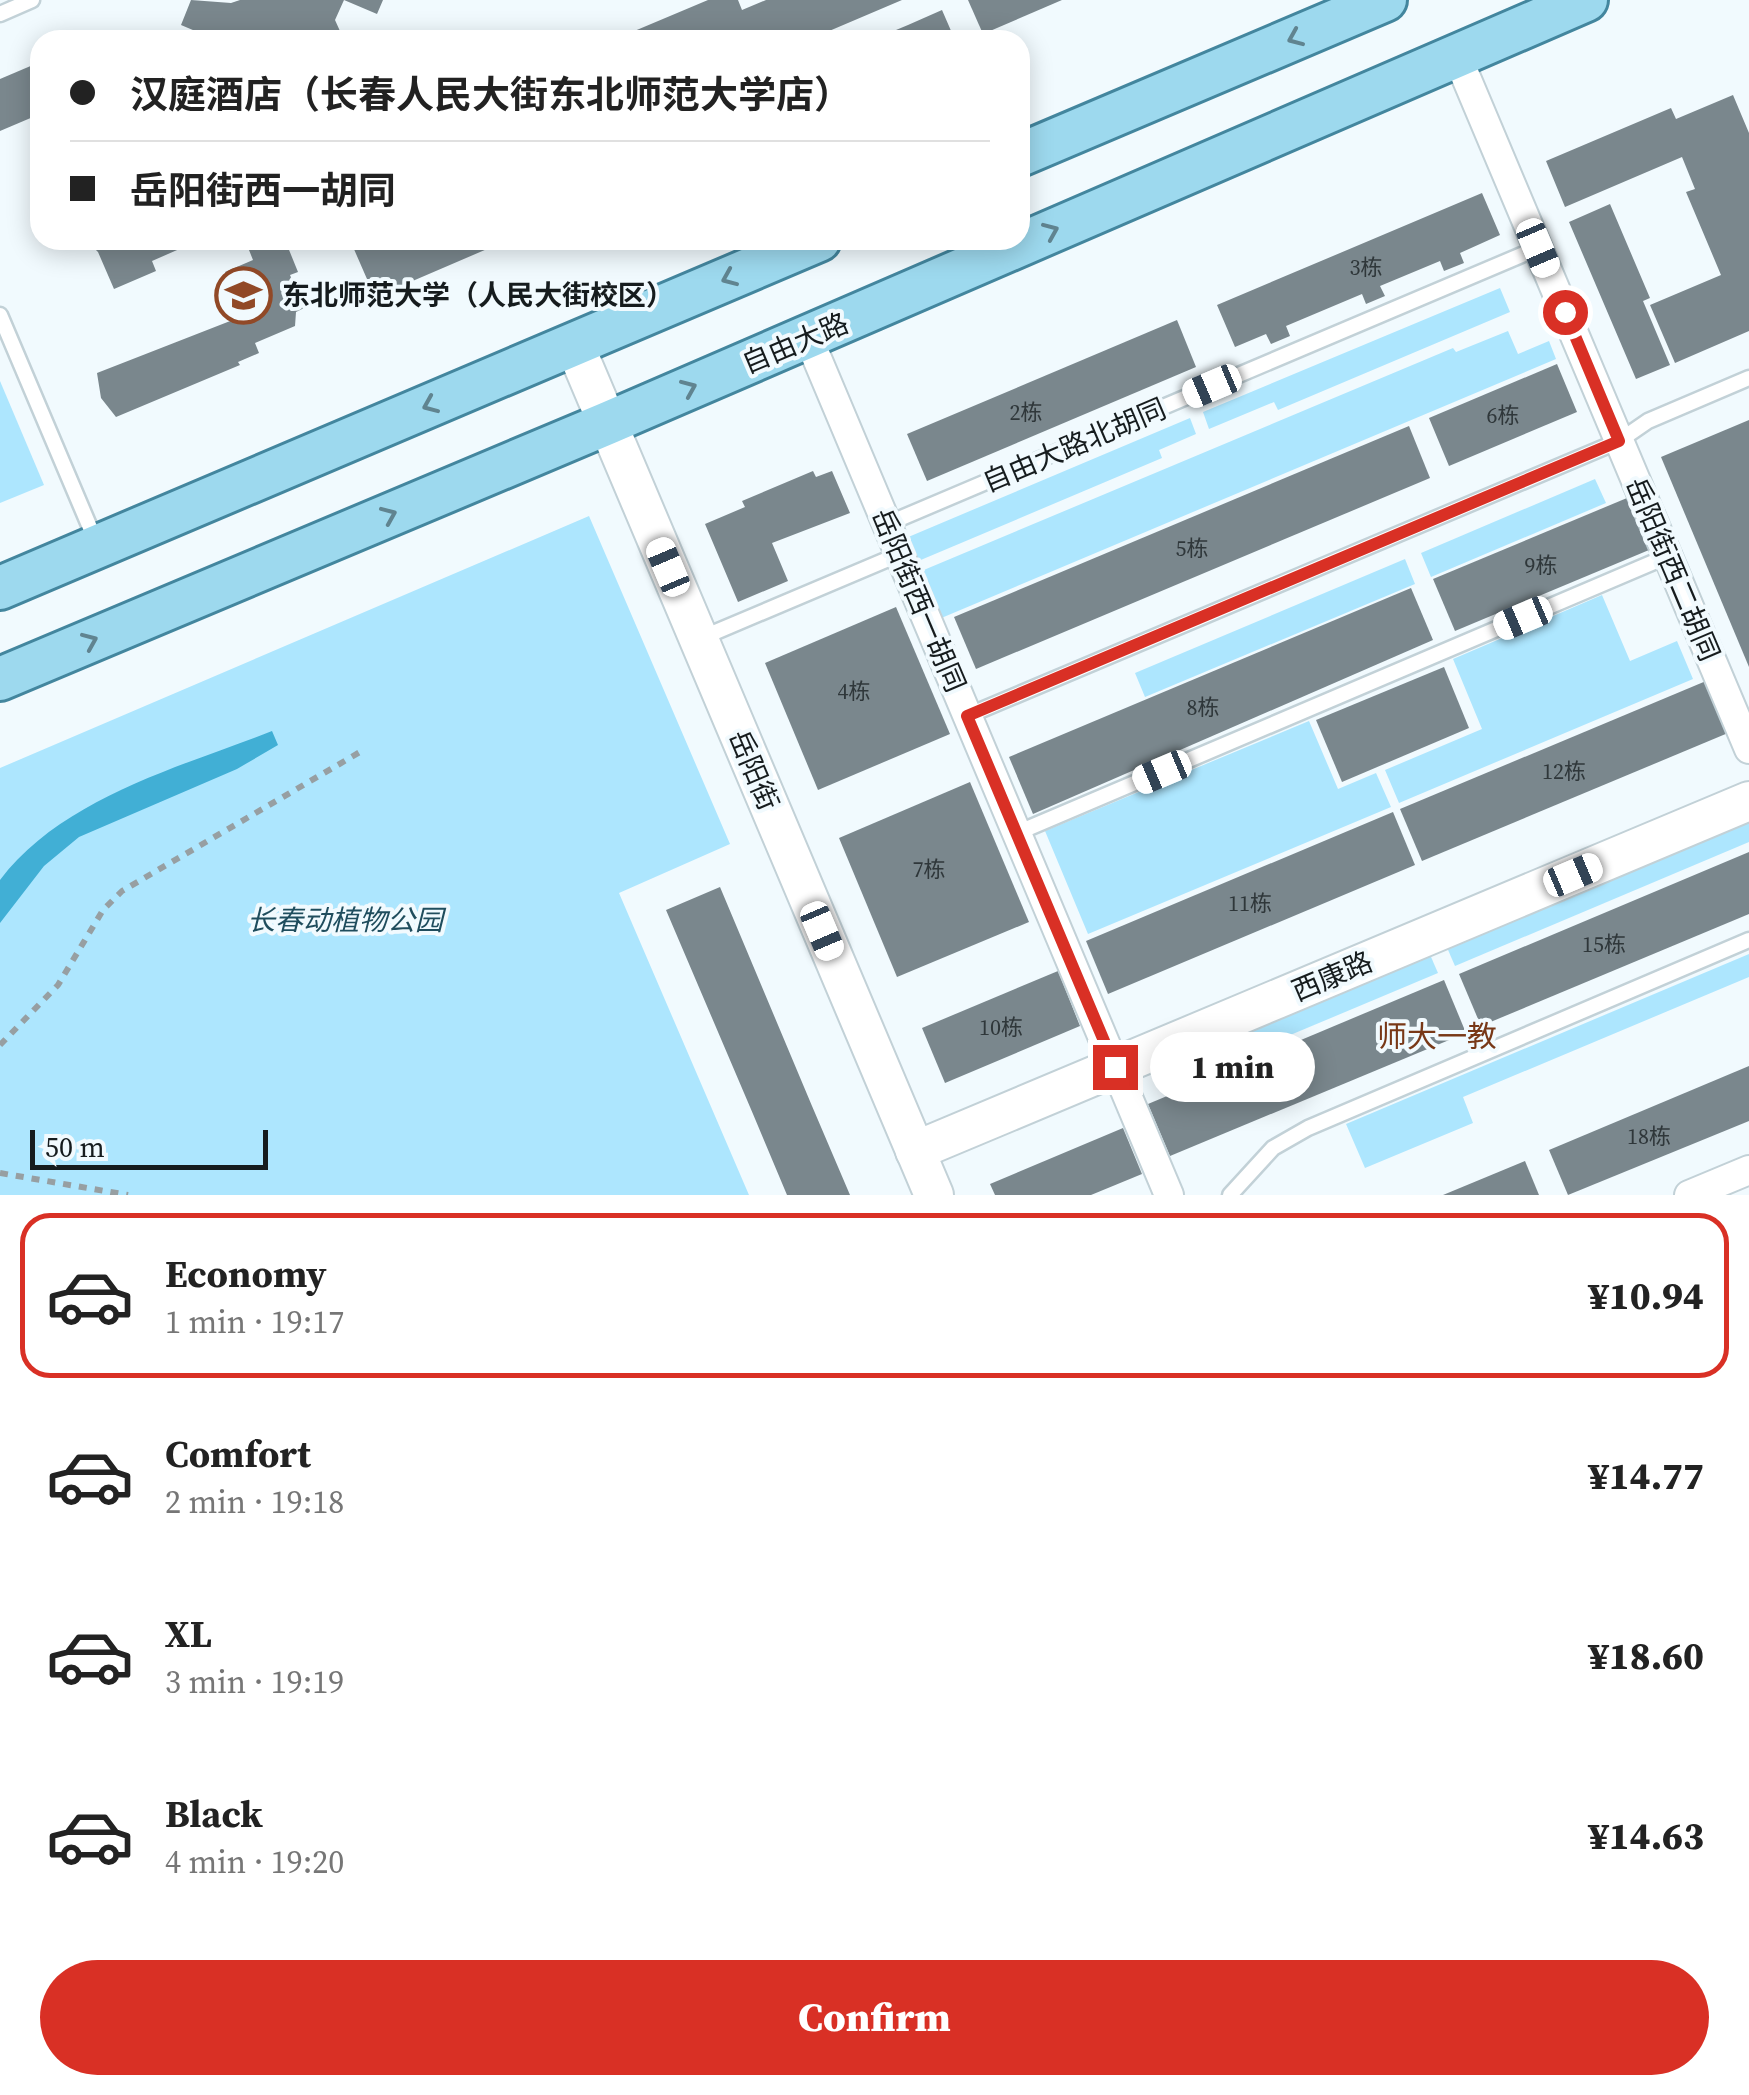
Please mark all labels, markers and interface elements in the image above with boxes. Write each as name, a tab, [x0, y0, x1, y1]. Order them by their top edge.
one-way arrow	[1288, 26, 1306, 46]
text: 汉庭酒店（长春人民大街东北师范大学店）	[130, 69, 852, 121]
text: 岳阳街西一胡同	[130, 165, 396, 217]
car	[1512, 215, 1564, 281]
one-way arrow	[1041, 223, 1059, 243]
house number: 3栋	[1349, 252, 1383, 282]
school or university icon: 东北师范大学（人民大街校区）	[213, 265, 273, 325]
one-way arrow	[722, 266, 740, 286]
place label: 东北师范大学（人民大街校区）	[282, 276, 674, 314]
route start	[1543, 290, 1588, 335]
street label: 自由大路	[736, 304, 854, 382]
car	[1179, 360, 1245, 412]
one-way arrow	[679, 380, 697, 400]
street label: 自由大路北胡同	[976, 389, 1172, 501]
one-way arrow	[422, 393, 440, 413]
house number: 2栋	[1009, 397, 1043, 427]
house number: 6栋	[1486, 400, 1520, 430]
street label: 岳阳街西二胡同	[1617, 471, 1729, 667]
street label: 岳阳街西一胡同	[863, 502, 975, 698]
one-way arrow	[379, 507, 397, 527]
house number: 5栋	[1175, 533, 1209, 563]
car	[642, 534, 694, 600]
house number: 9栋	[1524, 550, 1558, 580]
car	[1490, 592, 1556, 644]
one-way arrow	[80, 633, 98, 653]
house number: 4栋	[837, 676, 871, 706]
house number: 8栋	[1186, 692, 1220, 722]
street label: 岳阳街	[720, 724, 788, 816]
car	[1129, 746, 1195, 798]
house number: 12栋	[1542, 756, 1586, 786]
car	[1540, 849, 1606, 901]
house number: 7栋	[912, 854, 946, 884]
house number: 11栋	[1228, 888, 1272, 918]
car	[796, 898, 848, 964]
park label: 长春动植物公园	[247, 901, 447, 939]
house number: 15栋	[1582, 929, 1626, 959]
street label: 西康路	[1286, 942, 1378, 1010]
house number: 10栋	[979, 1012, 1023, 1042]
district label: 师大一教	[1377, 1016, 1497, 1057]
callout: 1 min	[1150, 1032, 1315, 1102]
route end	[1093, 1045, 1138, 1090]
text: 1 min	[1191, 1045, 1274, 1089]
house number: 18栋	[1627, 1121, 1671, 1151]
scale bar	[30, 1125, 268, 1170]
text: 50 m	[45, 1128, 105, 1166]
text: Economy	[165, 1248, 327, 1300]
icon: car	[45, 1251, 135, 1341]
text: ¥10.94	[1588, 1270, 1704, 1322]
text: 1 min · 19:17	[165, 1300, 344, 1344]
text: Comfort	[165, 1428, 311, 1480]
icon: car	[45, 1431, 135, 1521]
text: ¥14.77	[1588, 1450, 1704, 1502]
text: 2 min · 19:18	[165, 1480, 344, 1524]
text: XL	[165, 1608, 212, 1660]
icon: car	[45, 1611, 135, 1701]
text: ¥18.60	[1588, 1630, 1704, 1682]
text: 3 min · 19:19	[165, 1660, 344, 1704]
text: Black	[165, 1788, 263, 1840]
icon: car	[45, 1791, 135, 1881]
text: ¥14.63	[1588, 1810, 1704, 1862]
text: 4 min · 19:20	[165, 1840, 344, 1884]
button: Confirm	[40, 1960, 1709, 2075]

